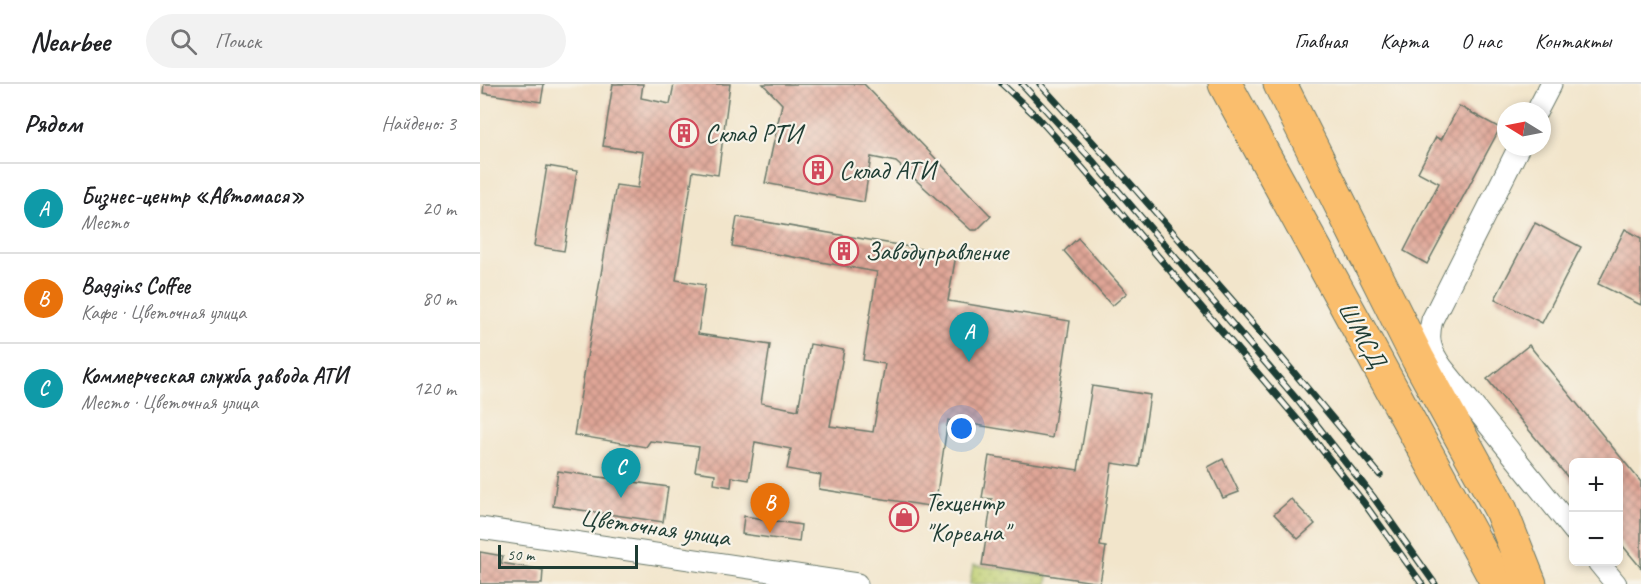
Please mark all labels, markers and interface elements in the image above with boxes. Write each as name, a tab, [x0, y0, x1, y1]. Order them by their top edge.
search box	[146, 14, 566, 68]
text: Nearbee	[30, 24, 110, 59]
icon: search	[167, 25, 200, 58]
text: Поиск	[215, 27, 261, 55]
text: Главная	[1294, 28, 1347, 54]
text: Карта	[1380, 28, 1428, 54]
text: О нас	[1461, 28, 1502, 54]
text: Контакты	[1535, 28, 1611, 54]
north arrow	[1497, 102, 1551, 156]
text: Рядом	[24, 107, 82, 140]
text: Найдено: 3	[381, 111, 456, 136]
building icon: Склад РТИ	[668, 117, 700, 149]
place label: Склад РТИ	[705, 117, 806, 150]
building icon: Склад АТИ	[802, 154, 834, 186]
place label: Склад АТИ	[839, 154, 939, 187]
text: Бизнес-центр «Автомася»	[81, 182, 304, 210]
text: A	[38, 196, 49, 221]
text: 20 m	[422, 196, 456, 221]
text: Место	[81, 210, 128, 235]
building icon: Заводуправление	[828, 235, 860, 267]
place label: Заводуправление	[865, 235, 1011, 268]
text: Baggins Coffee	[81, 272, 190, 300]
text: B	[38, 286, 49, 311]
text: 80 m	[422, 286, 456, 311]
street label: ШМСД	[1330, 295, 1395, 375]
text: Кафе · Цветочная улица	[81, 300, 246, 325]
pin: A	[950, 312, 988, 362]
text: Коммерческая служба завода АТИ	[81, 362, 348, 390]
text: C	[39, 376, 48, 401]
text: 120 m	[413, 376, 456, 401]
text: Место · Цветочная улица	[81, 390, 258, 415]
your location	[947, 414, 976, 443]
pin: C	[602, 448, 640, 498]
map controls	[1569, 458, 1623, 566]
button: +	[1569, 458, 1623, 512]
pin: B	[750, 484, 790, 533]
place label: Техцентр "Кореана"	[925, 486, 1014, 549]
street label: Цветочная улица	[578, 500, 734, 554]
shop icon: Техцентр "Кореана"	[888, 501, 920, 533]
button: −	[1569, 512, 1623, 566]
scale bar	[498, 542, 638, 570]
text: 50 m	[507, 545, 534, 565]

